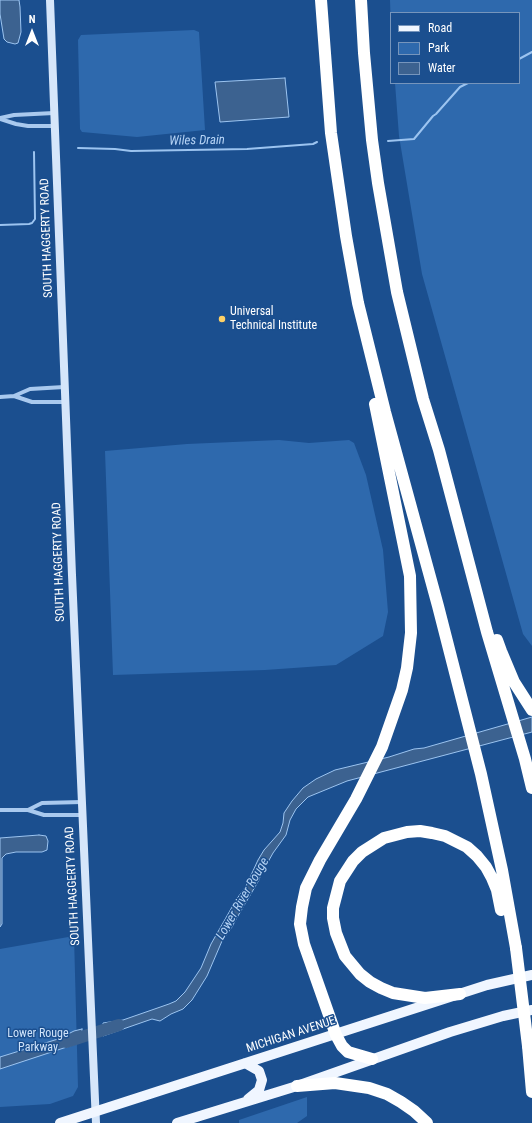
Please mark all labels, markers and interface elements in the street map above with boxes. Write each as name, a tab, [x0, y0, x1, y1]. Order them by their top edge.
north arrow	[12, 12, 52, 52]
legend	[390, 12, 520, 84]
text: N	[29, 13, 35, 26]
text: Road	[428, 21, 452, 35]
text: Park	[428, 41, 449, 55]
text: Water	[428, 61, 456, 75]
water label: Wiles Drain	[169, 133, 225, 149]
street label: SOUTH HAGGERTY ROAD	[38, 178, 56, 298]
place label: Universal Technical Institute	[230, 305, 317, 333]
marker: Universal Technical Institute	[217, 314, 227, 324]
street label: SOUTH HAGGERTY ROAD	[50, 502, 68, 622]
street label: SOUTH HAGGERTY ROAD	[63, 826, 83, 946]
water label: Lower River Rouge	[213, 855, 273, 943]
street label: MICHIGAN AVENUE	[245, 1014, 337, 1056]
park label: Lower Rouge Parkway	[7, 1027, 69, 1055]

